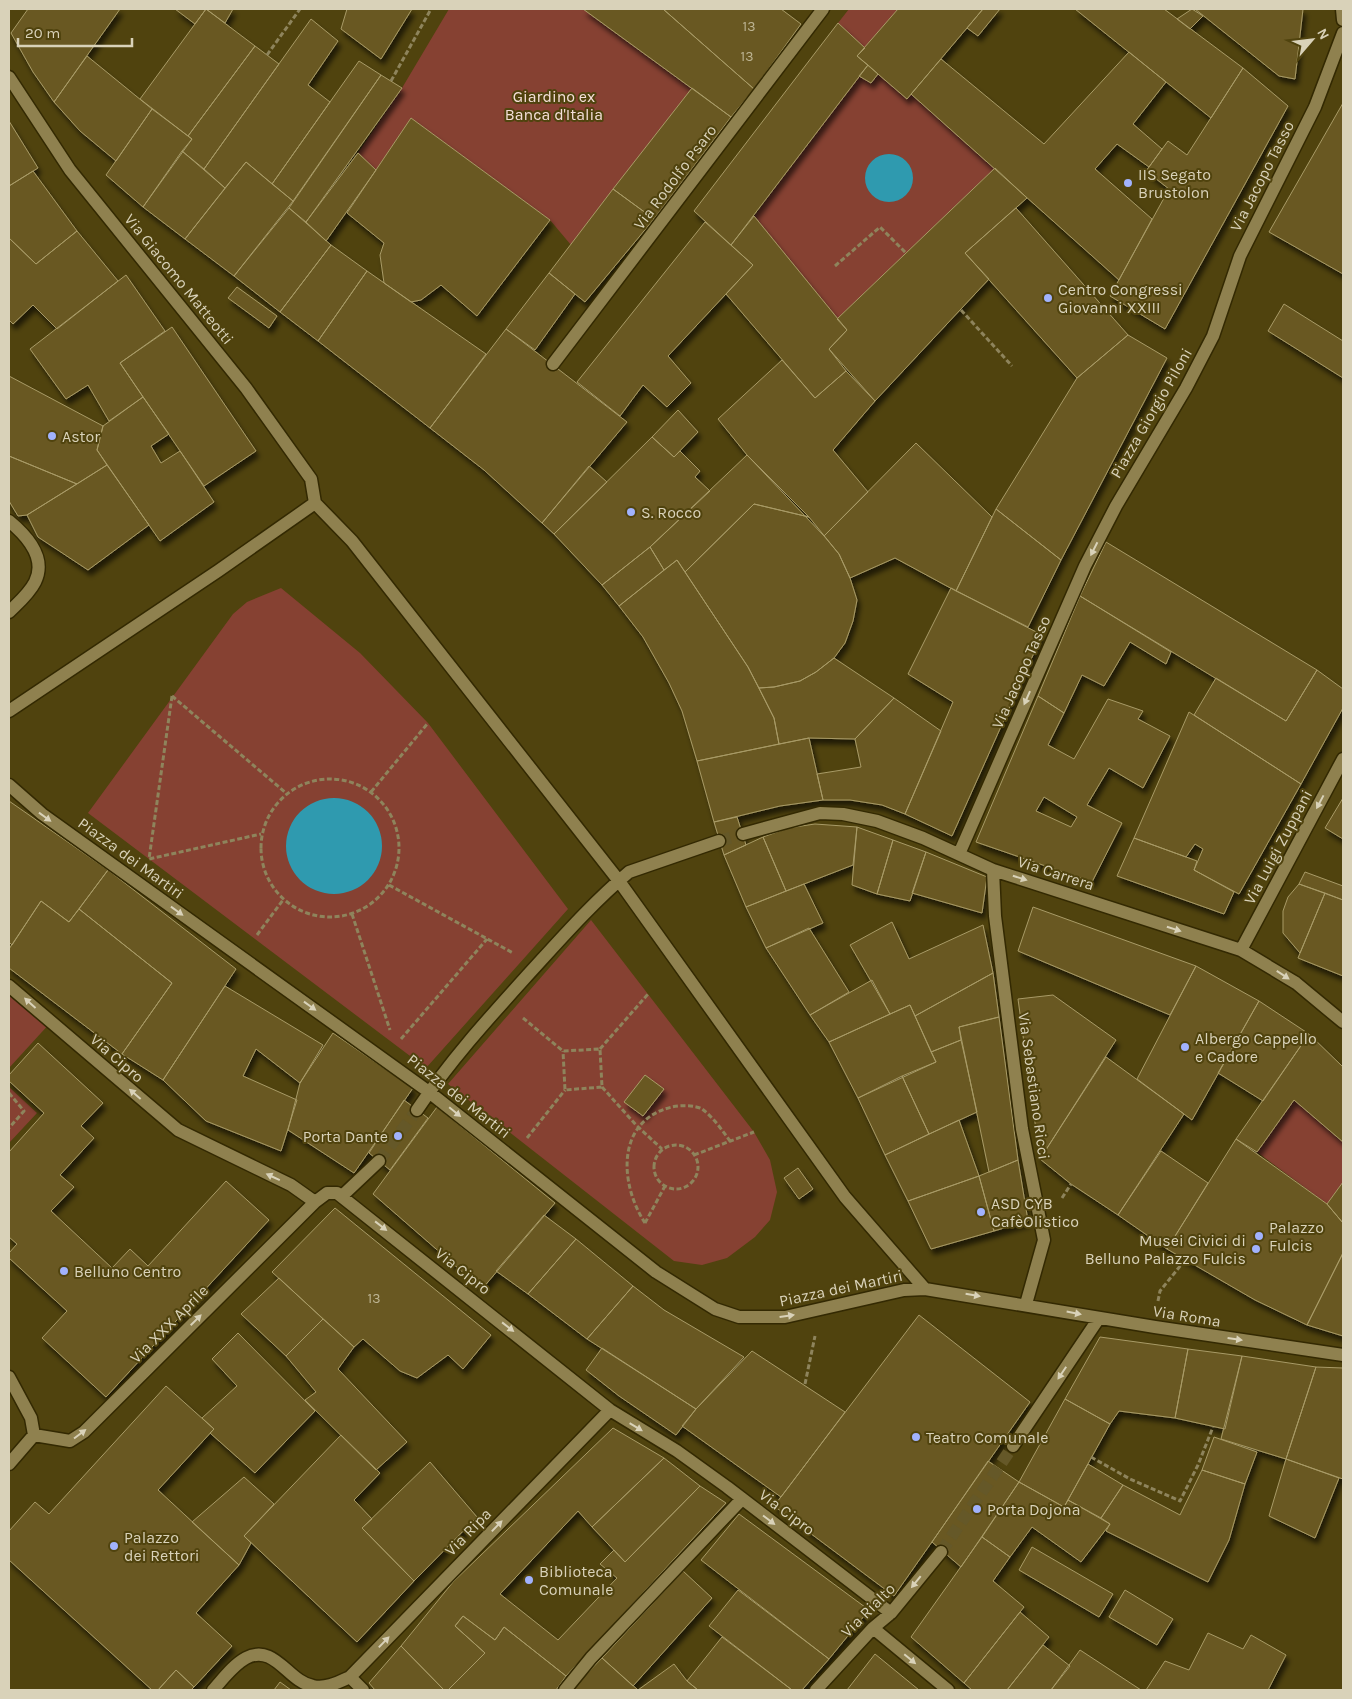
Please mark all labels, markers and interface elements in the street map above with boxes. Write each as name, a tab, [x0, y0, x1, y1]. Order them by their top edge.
scale bar	[18, 15, 131, 47]
north arrow	[1287, 15, 1337, 65]
house number: 13	[743, 18, 755, 35]
text: 20 m	[25, 24, 60, 42]
text: N	[1313, 26, 1333, 43]
house number: 13	[741, 48, 753, 65]
park label: Giardino ex Banca d'Italia	[505, 87, 603, 124]
street label: Via Jacopo Tasso	[1226, 118, 1298, 234]
street label: Via Rodolfo Psaro	[629, 121, 721, 233]
place label: IIS Segato Brustolon	[1138, 165, 1211, 202]
marker: IIS Segato Brustolon	[1122, 177, 1134, 189]
street label: Via Giacomo Matteotti	[120, 210, 238, 348]
place label: Centro Congressi Giovanni XXIII	[1058, 280, 1183, 317]
marker: Centro Congressi Giovanni XXIII	[1042, 292, 1054, 304]
street label: Piazza Giorgio Piloni	[1106, 345, 1196, 481]
place label: Astor	[62, 427, 100, 446]
marker: Astor	[46, 430, 58, 442]
place label: S. Rocco	[641, 503, 701, 522]
marker: S. Rocco	[625, 506, 637, 518]
one-way arrow	[1090, 542, 1098, 556]
street label: Via Jacopo Tasso	[988, 613, 1054, 731]
one-way arrow	[1023, 691, 1031, 705]
street label: Via Luigi Zuppani	[1240, 786, 1316, 908]
one-way arrow	[1316, 794, 1324, 809]
one-way arrow	[38, 811, 51, 822]
street label: Piazza dei Martiri	[74, 813, 188, 903]
street label: Via Carrera	[1015, 852, 1097, 894]
one-way arrow	[1013, 875, 1028, 883]
one-way arrow	[171, 906, 184, 916]
one-way arrow	[1167, 925, 1182, 933]
one-way arrow	[1276, 970, 1290, 979]
one-way arrow	[25, 997, 37, 1009]
one-way arrow	[303, 1001, 316, 1011]
street label: Via Sebastiano Ricci	[1014, 1011, 1054, 1161]
place label: Albergo Cappello e Cadore	[1195, 1029, 1317, 1066]
street label: Via Cipro	[86, 1030, 148, 1086]
marker: Albergo Cappello e Cadore	[1179, 1041, 1191, 1053]
street label: Piazza dei Martiri	[404, 1050, 514, 1142]
one-way arrow	[129, 1088, 141, 1100]
one-way arrow	[448, 1107, 462, 1117]
place label: Porta Dante	[303, 1127, 388, 1146]
marker: Porta Dante	[392, 1130, 404, 1142]
one-way arrow	[266, 1173, 280, 1181]
place label: ASD CYB CafèOlistico	[991, 1194, 1079, 1231]
marker: ASD CYB CafèOlistico	[975, 1206, 987, 1218]
place label: Palazzo Fulcis	[1269, 1218, 1324, 1255]
one-way arrow	[374, 1221, 387, 1232]
marker: Palazzo Fulcis	[1253, 1230, 1265, 1242]
place label: Musei Civici di Belluno Palazzo Fulcis	[1085, 1231, 1246, 1268]
marker: Musei Civici di Belluno Palazzo Fulcis	[1250, 1243, 1262, 1255]
street label: Via Cipro	[432, 1244, 494, 1298]
place label: Belluno Centro	[74, 1262, 181, 1281]
marker: Belluno Centro	[58, 1265, 70, 1277]
street label: Piazza dei Martiri	[777, 1266, 905, 1310]
street label: Via XXX Aprile	[126, 1281, 212, 1367]
house number: 13	[368, 1290, 380, 1307]
one-way arrow	[965, 1292, 981, 1300]
street label: Via Roma	[1152, 1301, 1222, 1331]
one-way arrow	[1067, 1310, 1083, 1318]
one-way arrow	[780, 1312, 796, 1320]
one-way arrow	[190, 1315, 202, 1327]
one-way arrow	[501, 1322, 514, 1333]
one-way arrow	[1227, 1336, 1243, 1344]
one-way arrow	[1057, 1367, 1067, 1380]
one-way arrow	[630, 1422, 643, 1432]
place label: Teatro Comunale	[926, 1428, 1049, 1447]
one-way arrow	[73, 1429, 87, 1439]
marker: Teatro Comunale	[910, 1431, 922, 1443]
street label: Via Cipro	[755, 1485, 819, 1539]
place label: Porta Dojona	[987, 1500, 1081, 1519]
marker: Porta Dojona	[971, 1503, 983, 1515]
street label: Via Ripa	[441, 1504, 495, 1560]
one-way arrow	[762, 1514, 775, 1525]
one-way arrow	[491, 1520, 503, 1532]
place label: Palazzo dei Rettori	[124, 1528, 200, 1565]
marker: Palazzo dei Rettori	[108, 1540, 120, 1552]
place label: Biblioteca Comunale	[539, 1562, 613, 1599]
marker: Biblioteca Comunale	[523, 1574, 535, 1586]
one-way arrow	[911, 1576, 922, 1589]
street label: Via Rialto	[837, 1579, 899, 1641]
one-way arrow	[378, 1637, 390, 1649]
one-way arrow	[903, 1653, 916, 1664]

